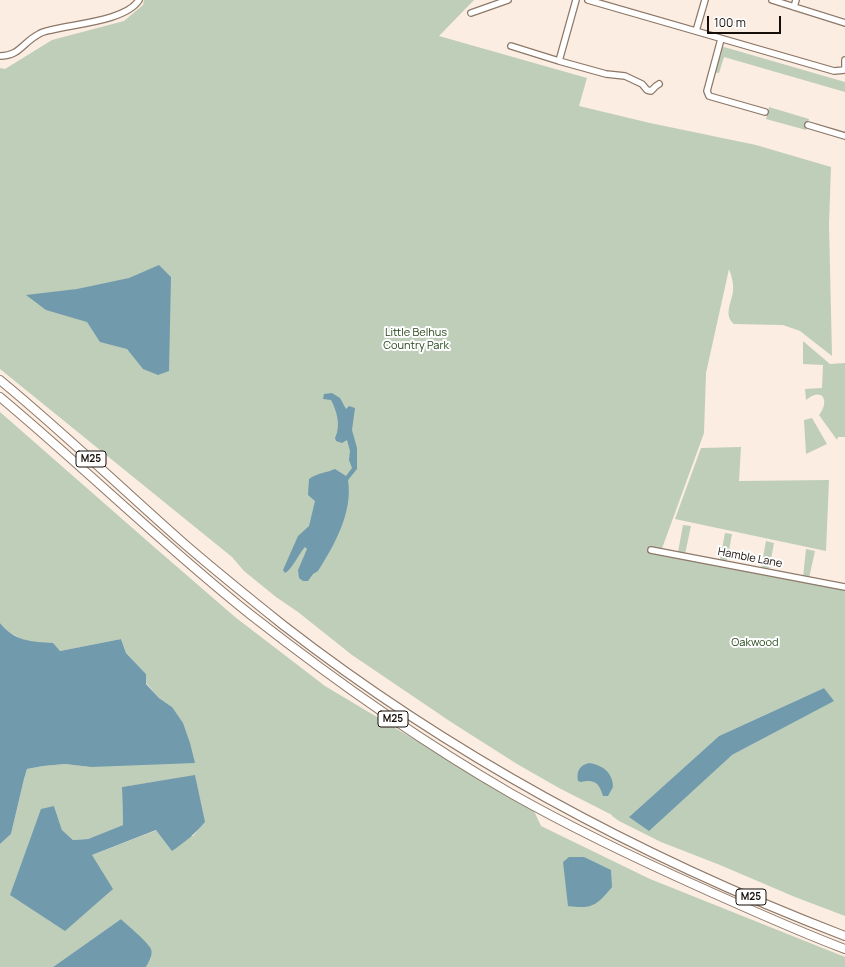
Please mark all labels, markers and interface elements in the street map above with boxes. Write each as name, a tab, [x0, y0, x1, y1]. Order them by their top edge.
scale bar	[709, 8, 783, 34]
text: 100 m	[714, 14, 746, 31]
park label: Little Belhus Country Park	[383, 326, 449, 352]
road number: M25	[76, 451, 106, 467]
street label: Hamble Lane	[717, 545, 783, 571]
park label: Oakwood	[731, 636, 779, 650]
road number: M25	[378, 711, 408, 727]
road number: M25	[736, 889, 766, 905]

